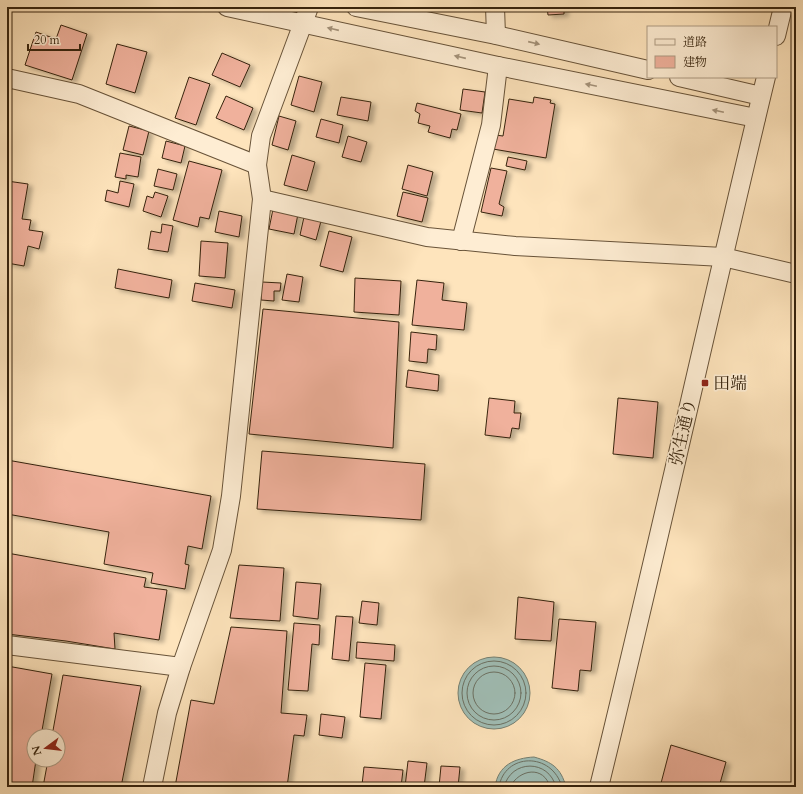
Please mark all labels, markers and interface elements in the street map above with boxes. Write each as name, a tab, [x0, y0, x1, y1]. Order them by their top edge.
scale bar	[28, 26, 80, 52]
one-way arrow	[327, 26, 339, 32]
legend	[647, 26, 777, 78]
text: 20 m	[34, 32, 61, 48]
text: 道路	[683, 34, 707, 50]
one-way arrow	[527, 41, 540, 47]
one-way arrow	[454, 54, 466, 60]
text: 建物	[683, 54, 707, 70]
one-way arrow	[584, 81, 597, 87]
one-way arrow	[712, 107, 724, 113]
place label: 田端	[713, 372, 747, 395]
marker: 田端	[700, 378, 710, 388]
street label: 弥生通り	[664, 396, 702, 468]
north arrow	[26, 728, 66, 768]
text: N	[28, 743, 45, 757]

